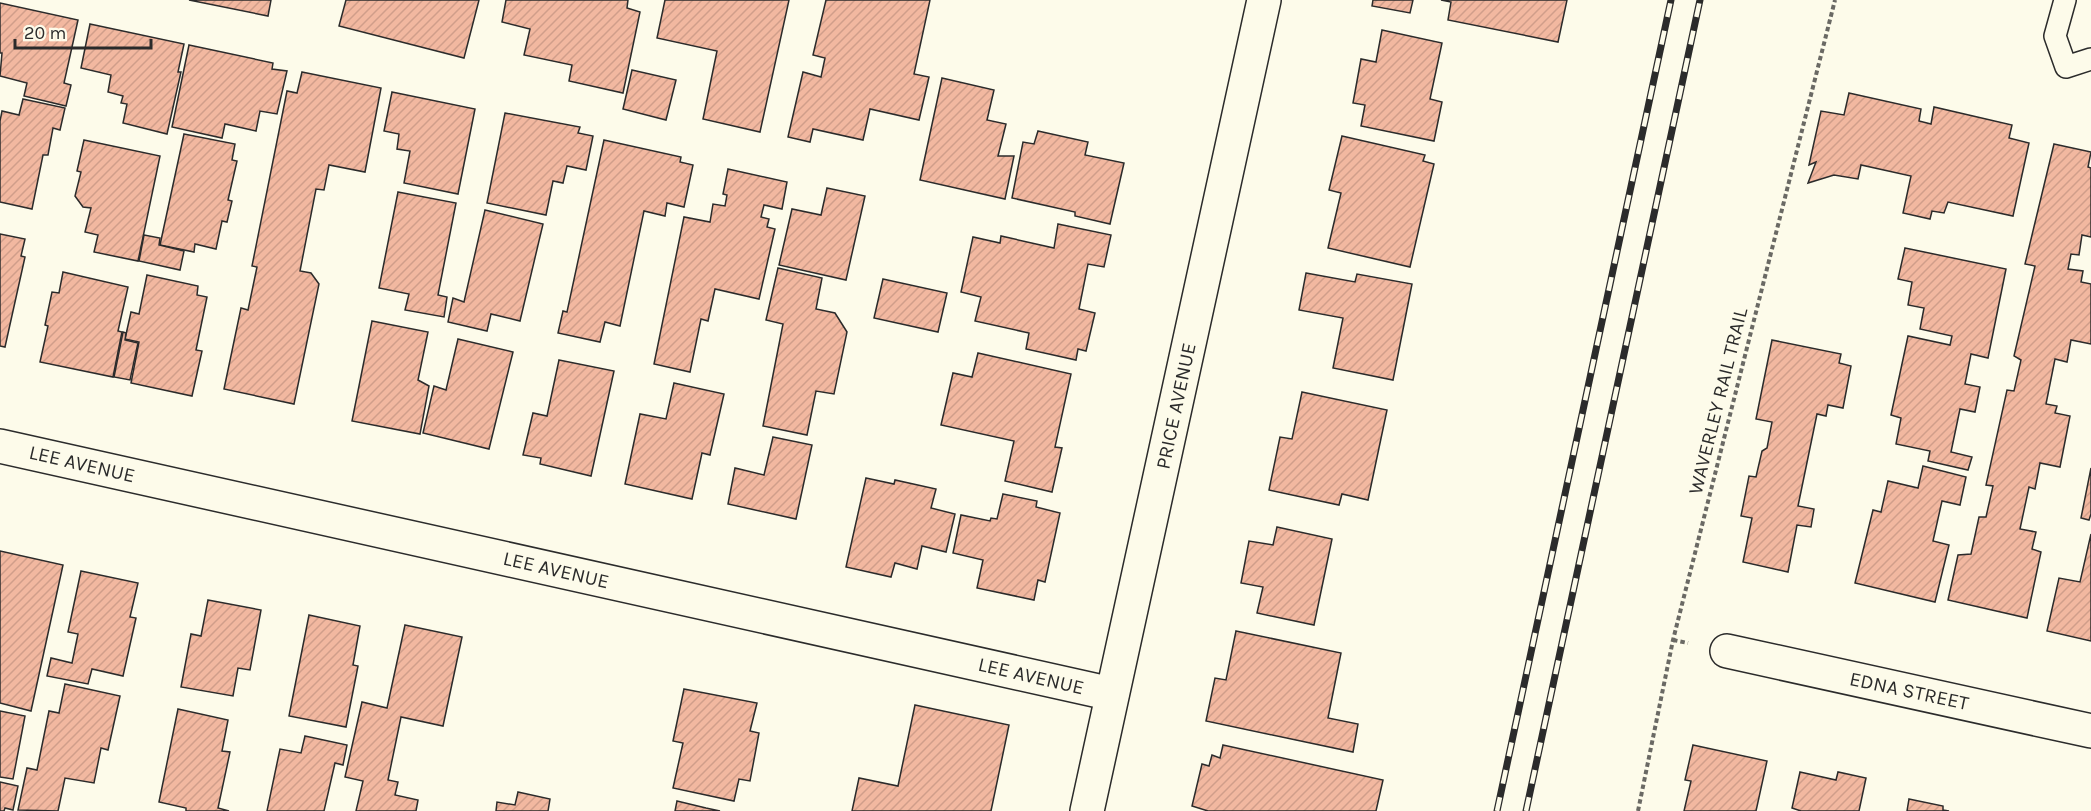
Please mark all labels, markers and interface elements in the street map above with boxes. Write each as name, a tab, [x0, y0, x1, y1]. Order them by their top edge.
scale bar	[15, 12, 152, 50]
text: 20 m	[24, 22, 66, 44]
street label: WAVERLEY RAIL TRAIL	[1684, 305, 1752, 497]
street label: PRICE AVENUE	[1151, 341, 1201, 471]
street label: LEE AVENUE	[27, 441, 137, 487]
street label: LEE AVENUE	[501, 547, 611, 593]
street label: LEE AVENUE	[976, 653, 1086, 699]
street label: EDNA STREET	[1847, 667, 1971, 715]

